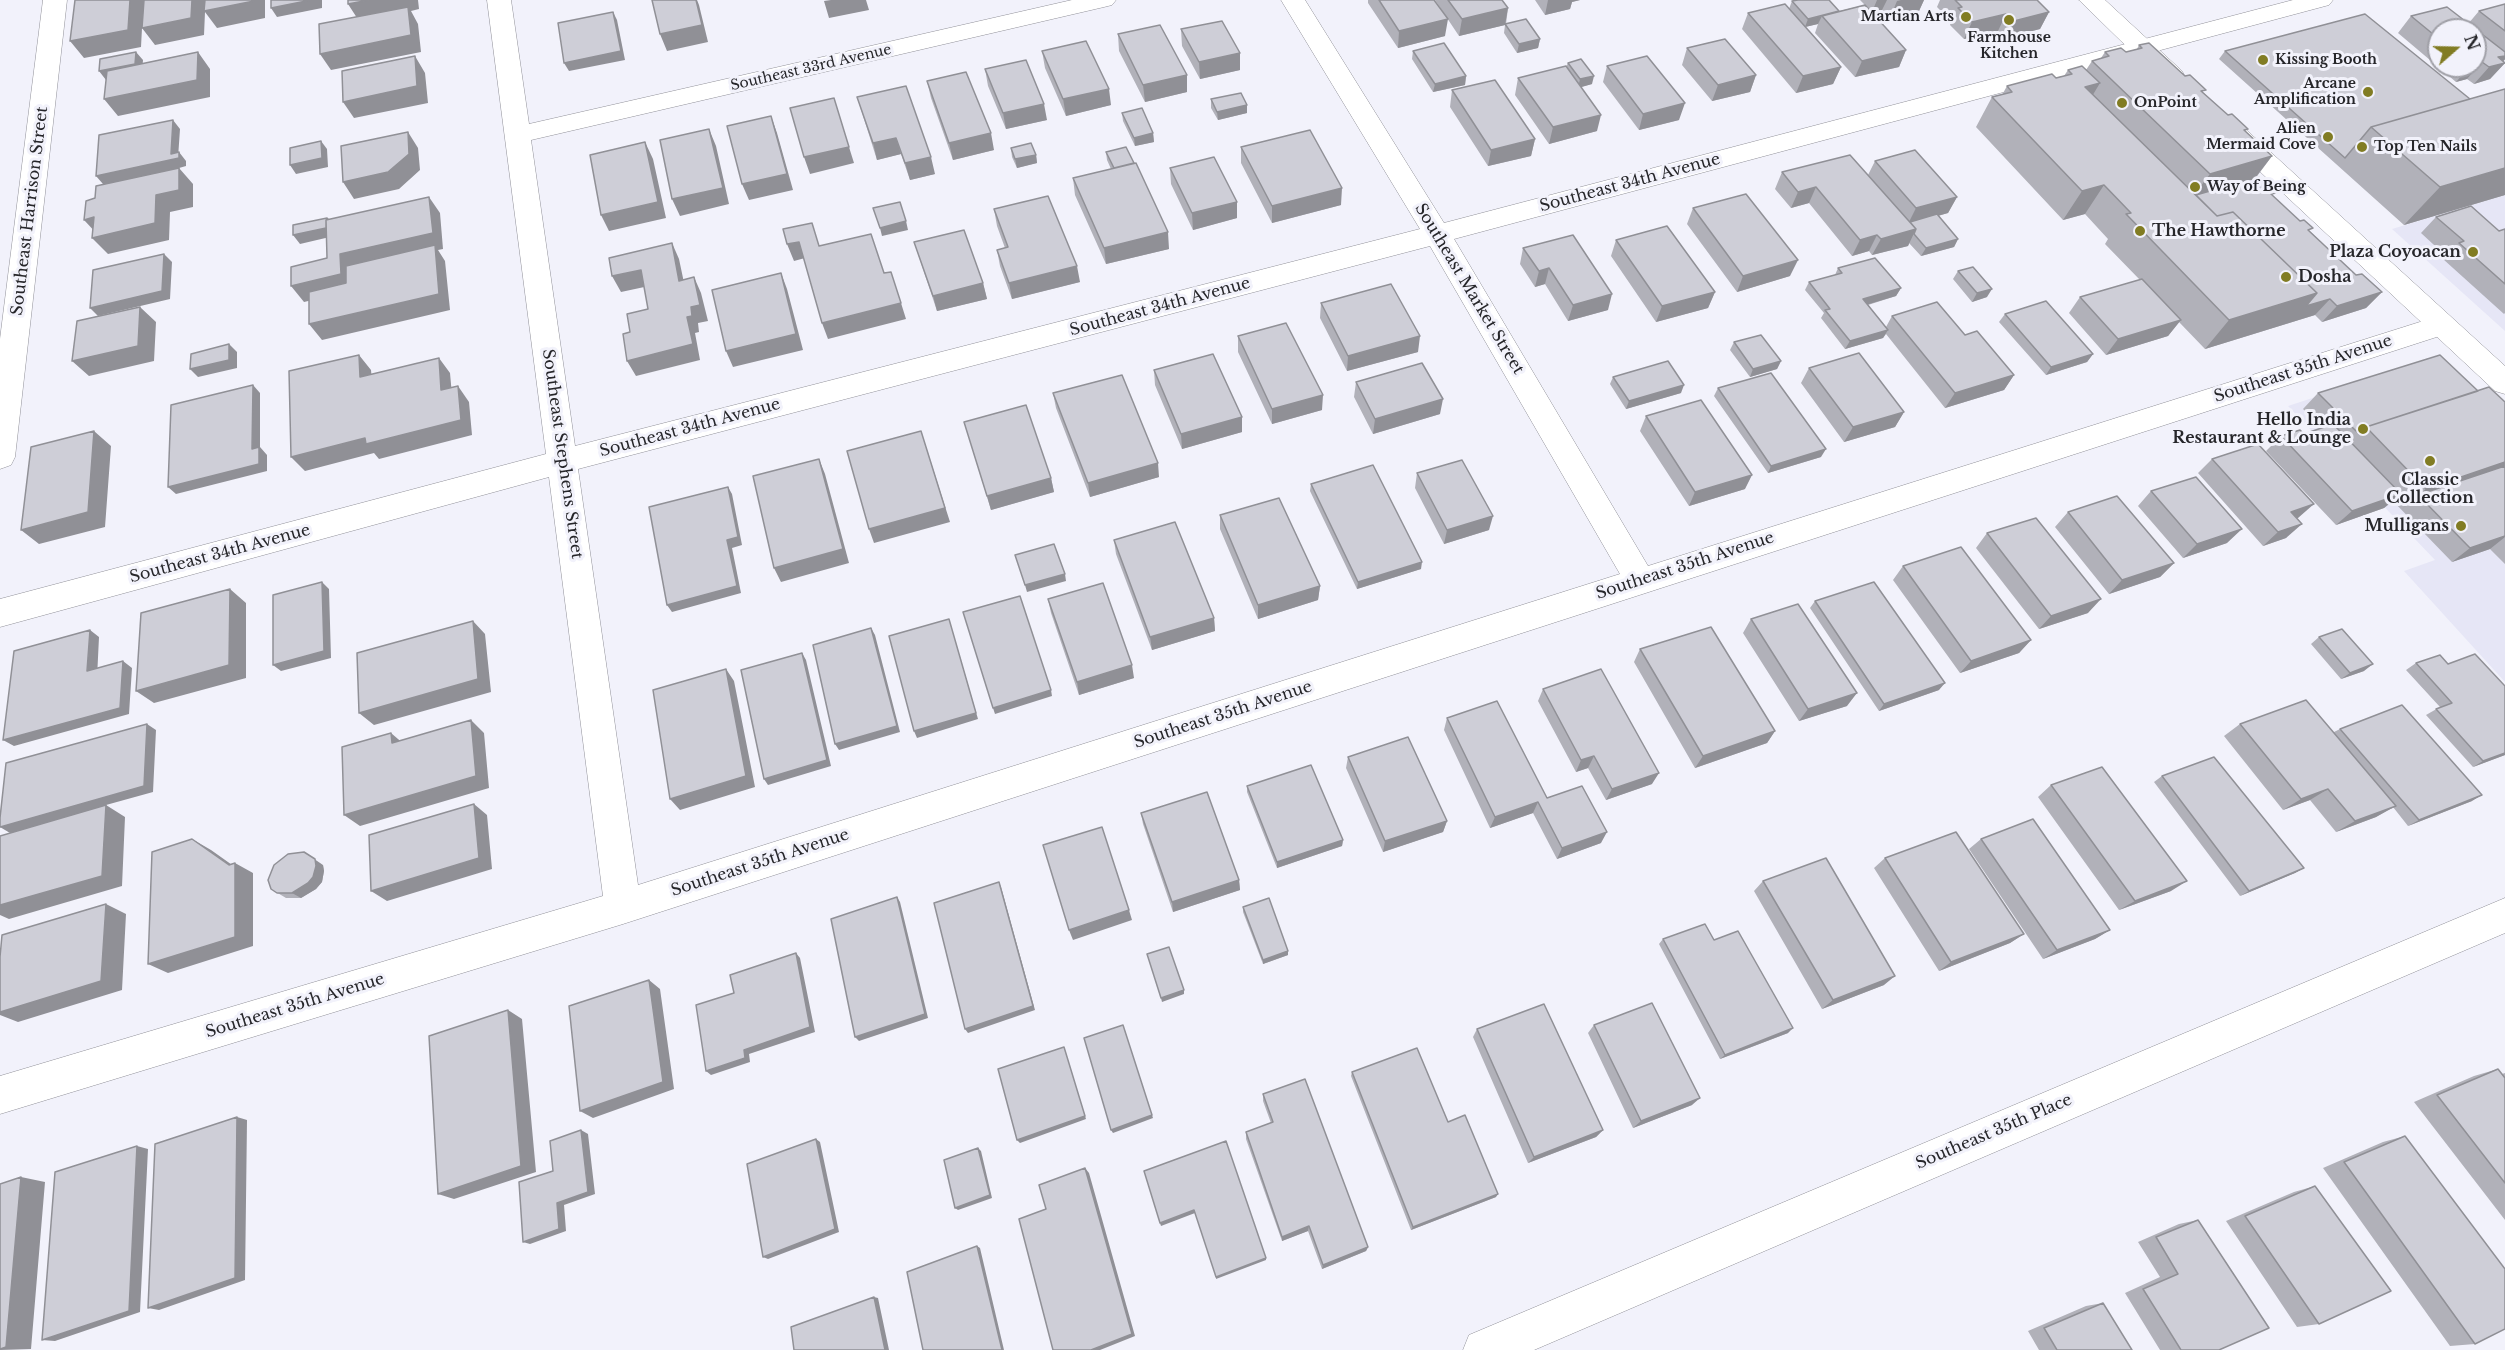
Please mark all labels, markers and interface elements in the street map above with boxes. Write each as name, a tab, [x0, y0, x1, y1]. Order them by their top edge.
place label: Martian Arts	[1860, 9, 1954, 25]
marker: Martian Arts	[1959, 10, 1973, 24]
marker: Farmhouse Kitchen	[2002, 13, 2016, 27]
north arrow	[2427, 18, 2487, 78]
place label: Farmhouse Kitchen	[1967, 30, 2051, 62]
text: N	[2460, 32, 2484, 53]
street label: Southeast 33rd Avenue	[729, 41, 893, 95]
place label: Kissing Booth	[2275, 52, 2377, 68]
marker: Kissing Booth	[2256, 53, 2270, 67]
place label: Arcane Amplification	[2254, 76, 2356, 108]
marker: Arcane Amplification	[2361, 85, 2375, 99]
place label: OnPoint	[2134, 95, 2197, 111]
marker: OnPoint	[2115, 96, 2129, 110]
street label: Southeast Harrison Street	[8, 105, 52, 317]
place label: Alien Mermaid Cove	[2206, 121, 2316, 154]
marker: Alien Mermaid Cove	[2321, 130, 2335, 144]
place label: Top Ten Nails	[2374, 139, 2477, 155]
marker: Top Ten Nails	[2355, 140, 2369, 154]
street label: Southeast 34th Avenue	[1538, 150, 1722, 216]
place label: Way of Being	[2207, 179, 2306, 195]
marker: Way of Being	[2188, 180, 2202, 194]
street label: Southeast Market Street	[1410, 200, 1528, 378]
place label: The Hawthorne	[2152, 221, 2286, 241]
marker: The Hawthorne	[2133, 224, 2147, 238]
place label: Plaza Coyoacan	[2329, 242, 2461, 262]
marker: Plaza Coyoacan	[2466, 245, 2480, 259]
place label: Dosha	[2298, 267, 2351, 287]
marker: Dosha	[2279, 270, 2293, 284]
street label: Southeast 34th Avenue	[1068, 274, 1252, 340]
street label: Southeast 35th Avenue	[2212, 331, 2394, 407]
street label: Southeast Stephens Street	[538, 348, 586, 560]
street label: Southeast 34th Avenue	[598, 395, 782, 461]
place label: Hello India Restaurant & Lounge	[2172, 410, 2351, 448]
marker: Hello India Restaurant & Lounge	[2356, 422, 2370, 436]
marker: Classic Collection	[2423, 454, 2437, 468]
place label: Classic Collection	[2386, 470, 2474, 508]
place label: Mulligans	[2365, 516, 2449, 536]
marker: Mulligans	[2454, 519, 2468, 533]
street label: Southeast 34th Avenue	[128, 521, 312, 587]
street label: Southeast 35th Avenue	[1594, 528, 1776, 604]
street label: Southeast 35th Avenue	[1132, 677, 1314, 753]
street label: Southeast 35th Avenue	[669, 825, 851, 901]
street label: Southeast 35th Avenue	[203, 970, 387, 1042]
street label: Southeast 35th Place	[1913, 1090, 2075, 1174]

